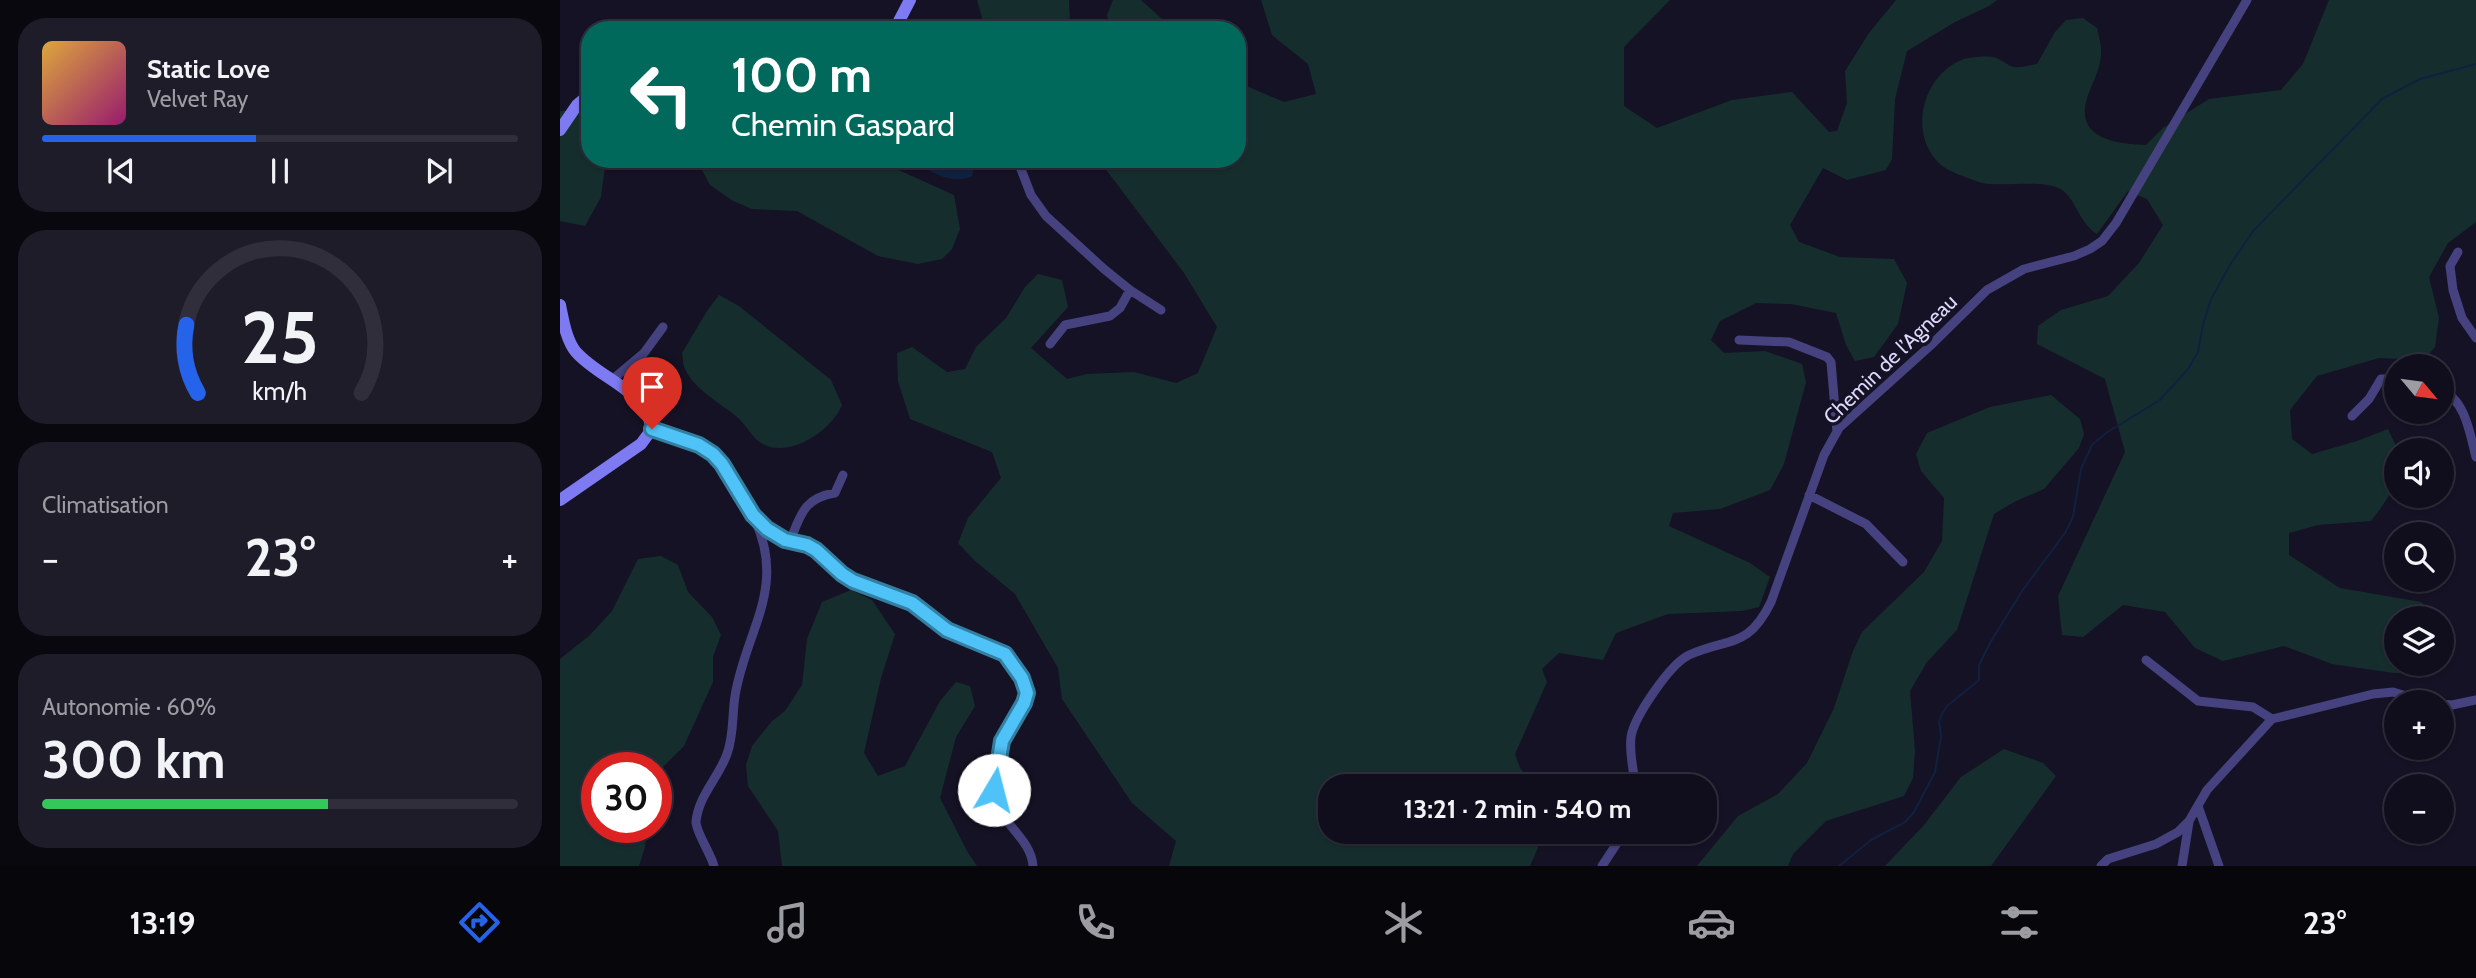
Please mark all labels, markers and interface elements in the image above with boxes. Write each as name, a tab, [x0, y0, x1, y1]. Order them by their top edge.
text: 100 m	[731, 45, 872, 104]
icon: left	[616, 49, 707, 140]
text: Static Love	[147, 53, 270, 85]
text: Velvet Ray	[147, 85, 248, 113]
text: Chemin Gaspard	[731, 105, 955, 144]
icon: previous	[102, 152, 140, 190]
icon: pause	[261, 152, 299, 190]
icon: next	[420, 152, 458, 190]
street label: Chemin de l’Agneau	[1818, 289, 1962, 429]
text: 25	[241, 293, 319, 381]
north arrow	[2384, 354, 2454, 424]
map controls	[2384, 354, 2454, 844]
pin	[622, 357, 682, 429]
icon: arrive	[633, 368, 671, 406]
text: km/h	[253, 376, 307, 406]
button: sound	[2384, 438, 2454, 508]
text: Climatisation	[42, 491, 169, 519]
button: search	[2384, 522, 2454, 592]
text: 23°	[245, 526, 315, 589]
text: −	[42, 535, 59, 582]
text: +	[501, 535, 518, 582]
button: layers	[2384, 606, 2454, 676]
button: +	[2384, 690, 2454, 760]
text: Autonomie · 60%	[42, 693, 216, 721]
text: 300 km	[42, 728, 226, 791]
speed limit sign: 30	[581, 752, 672, 843]
position arrow	[957, 753, 1031, 827]
button: −	[2384, 774, 2454, 844]
text: 13:21 · 2 min · 540 m	[1404, 793, 1631, 825]
icon: directions	[455, 898, 504, 947]
icon: music	[763, 898, 812, 947]
icon: phone	[1071, 898, 1120, 947]
icon: climate	[1379, 898, 1428, 947]
icon: car	[1687, 898, 1736, 947]
icon: filters	[1995, 898, 2044, 947]
text: 13:19	[130, 903, 195, 942]
text: 23°	[2303, 903, 2346, 942]

